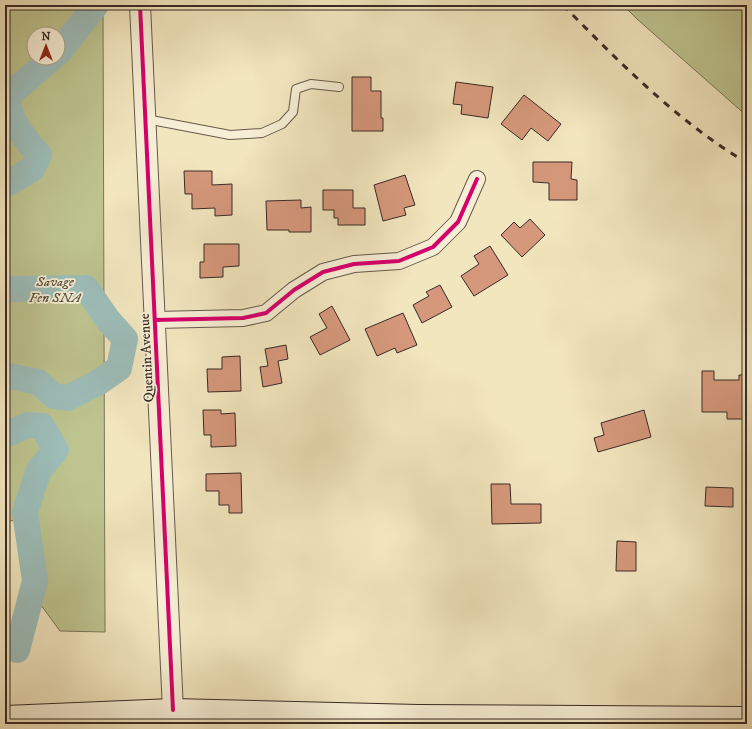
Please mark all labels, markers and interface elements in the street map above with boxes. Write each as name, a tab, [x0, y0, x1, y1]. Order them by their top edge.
north arrow	[26, 26, 66, 66]
text: N	[41, 30, 51, 44]
park label: Savage Fen SNA	[29, 273, 82, 307]
street label: Quentin Avenue	[136, 313, 158, 403]

